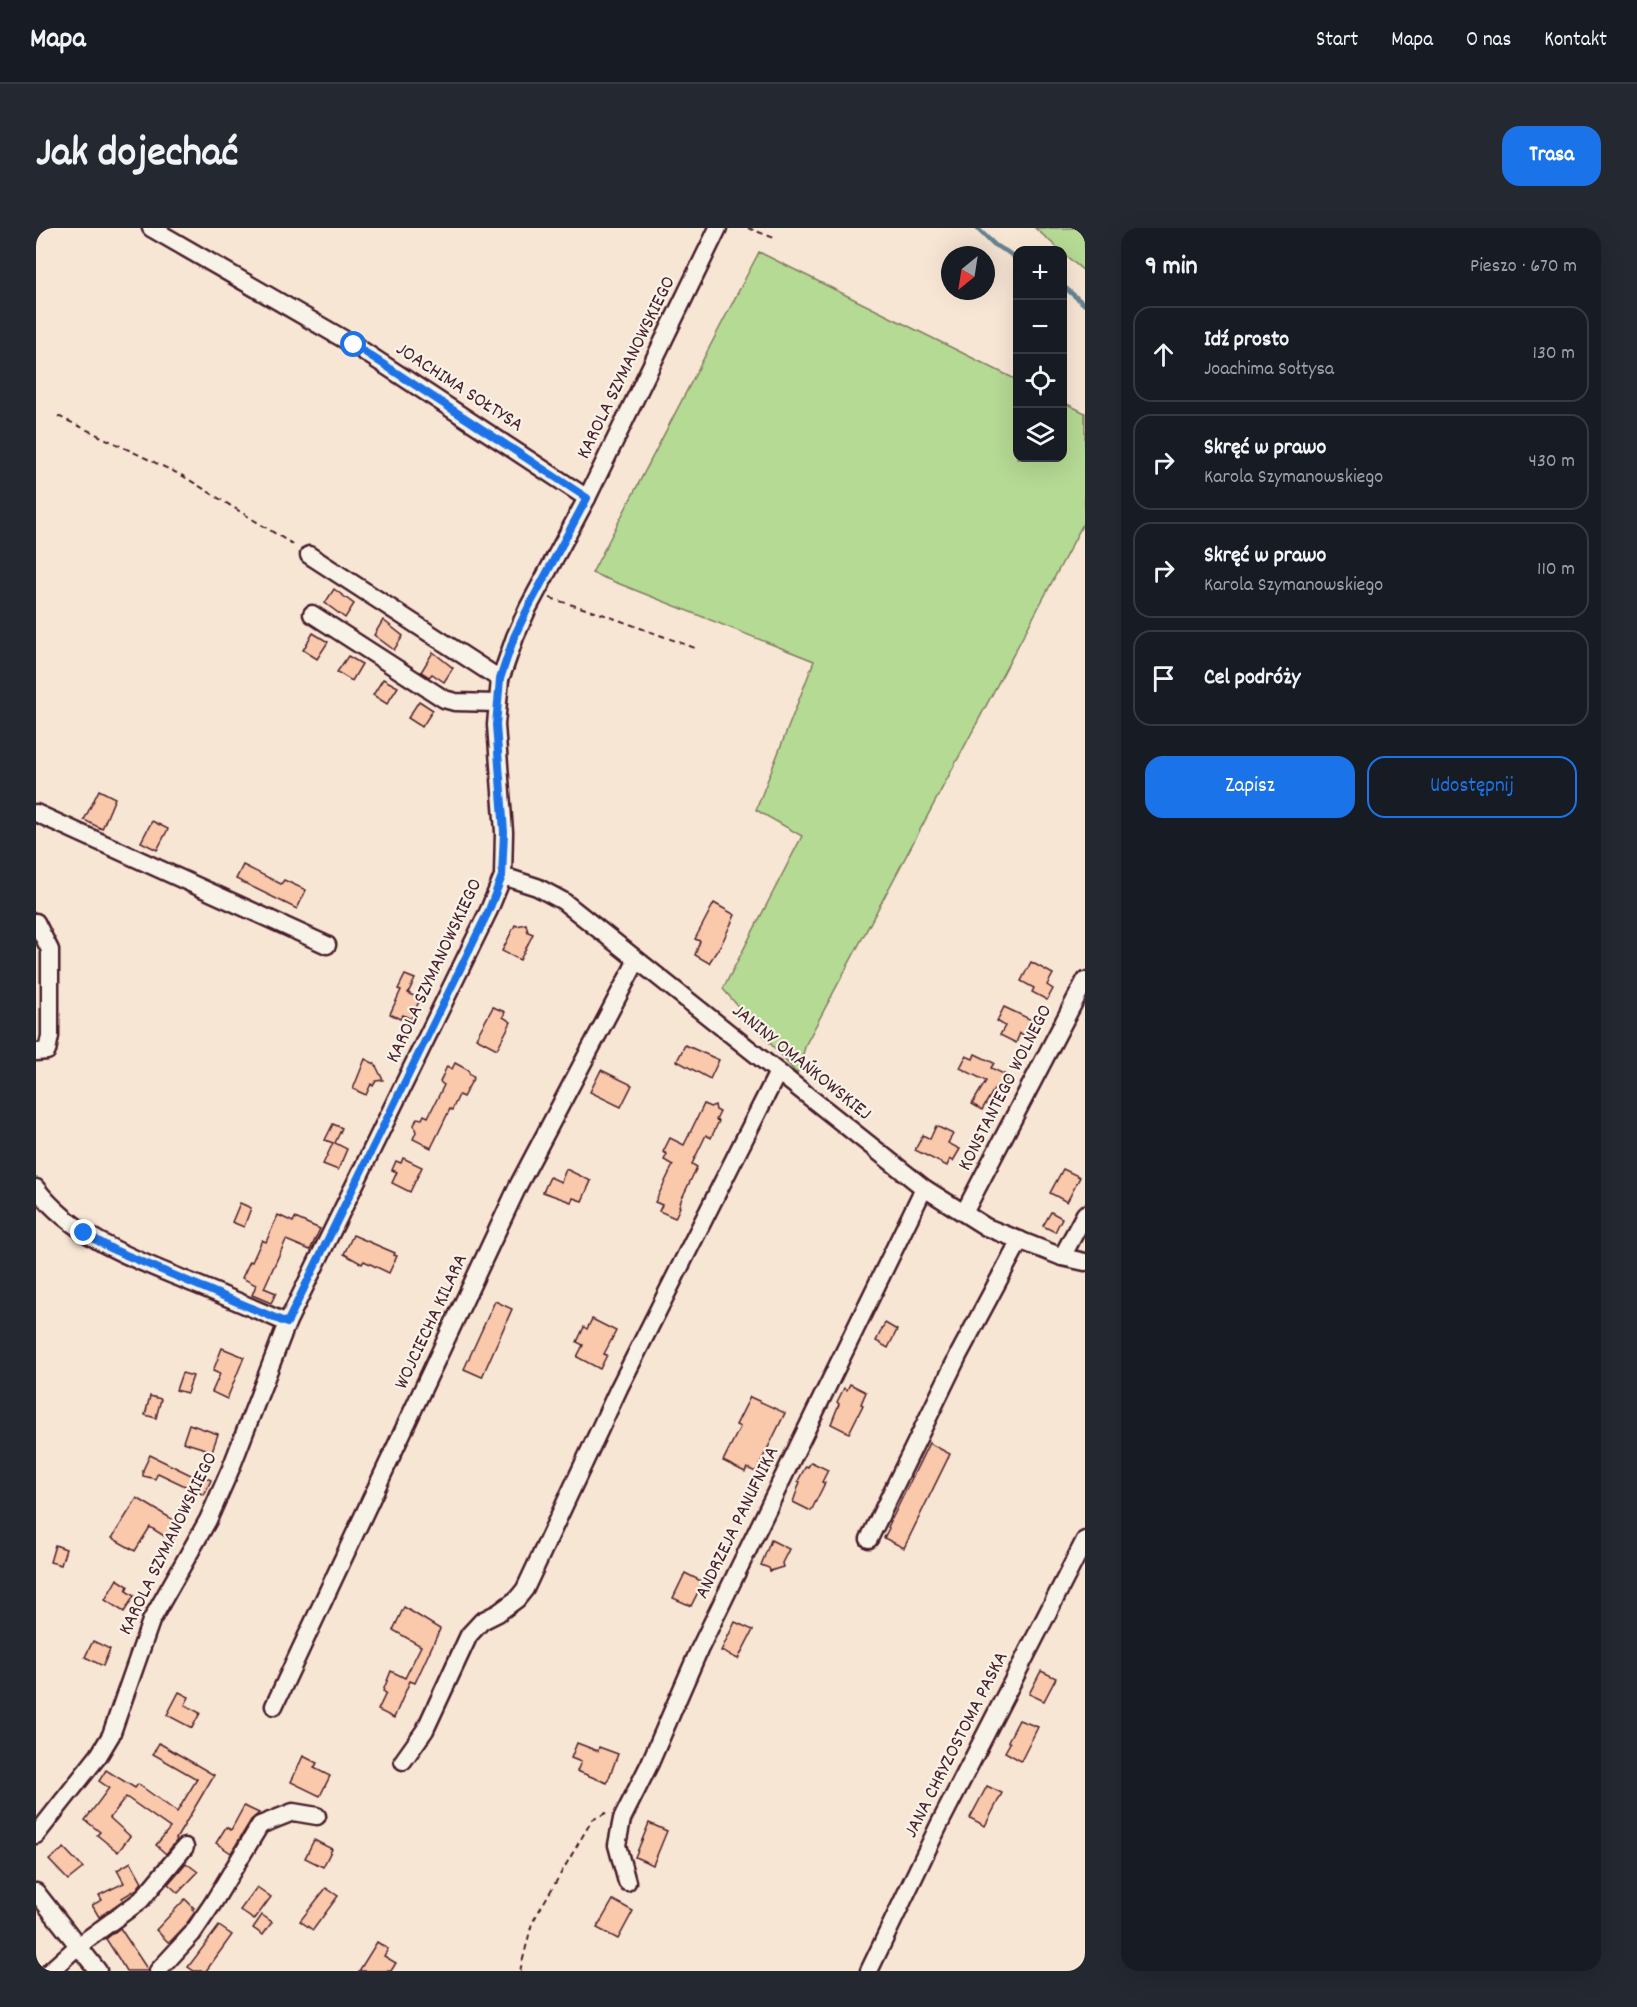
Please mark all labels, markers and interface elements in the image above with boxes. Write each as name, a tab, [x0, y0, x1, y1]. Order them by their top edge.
text: Mapa	[30, 21, 86, 61]
text: Start	[1316, 26, 1358, 56]
text: Mapa	[1391, 26, 1433, 56]
text: O nas	[1466, 26, 1511, 56]
text: Kontakt	[1544, 26, 1607, 56]
text: Jak dojechać	[36, 126, 238, 186]
button: Trasa	[1502, 126, 1601, 186]
north arrow	[941, 246, 995, 300]
map controls	[1013, 246, 1067, 462]
button: +	[1013, 246, 1067, 300]
text: 9 min	[1145, 249, 1198, 286]
text: Pieszo · 670 m	[1470, 253, 1577, 281]
street label: KAROLA SZYMANOWSKIEGO	[570, 272, 684, 464]
button: −	[1013, 300, 1067, 354]
text: Idź prosto	[1204, 325, 1289, 356]
route start	[340, 331, 366, 357]
street label: JOACHIMA SOŁTYSA	[390, 336, 528, 440]
icon: ahead	[1147, 338, 1180, 371]
text: 130 m	[1533, 340, 1575, 368]
button: locate	[1013, 354, 1067, 408]
text: Joachima Sołtysa	[1204, 356, 1334, 384]
button: layers	[1013, 408, 1067, 462]
text: Skręć w prawo	[1204, 433, 1326, 464]
icon: right	[1147, 446, 1180, 479]
text: 430 m	[1529, 448, 1575, 476]
text: Karola Szymanowskiego	[1204, 464, 1383, 492]
text: Skręć w prawo	[1204, 541, 1326, 572]
icon: right	[1147, 554, 1180, 587]
text: 110 m	[1537, 556, 1575, 584]
text: Karola Szymanowskiego	[1204, 572, 1383, 600]
icon: arrive	[1147, 662, 1180, 695]
text: Cel podróży	[1204, 663, 1300, 694]
button: Zapisz	[1145, 756, 1355, 818]
button: Udostępnij	[1367, 756, 1577, 818]
street label: KAROLA SZYMANOWSKIEGO	[380, 874, 490, 1068]
street label: JANINY OMAŃKOWSKIEJ	[725, 998, 877, 1128]
street label: KONSTANTEGO WOLNEGO	[952, 1000, 1060, 1176]
route end	[70, 1219, 96, 1245]
street label: WOJCIECHA KILARA	[388, 1250, 476, 1394]
street label: ANDRZEJA PANUFNIKA	[689, 1442, 787, 1604]
street label: KAROLA SZYMANOWSKIEGO	[112, 1448, 226, 1640]
street label: JANA CHRYZOSTOMA PASKA	[898, 1647, 1016, 1843]

